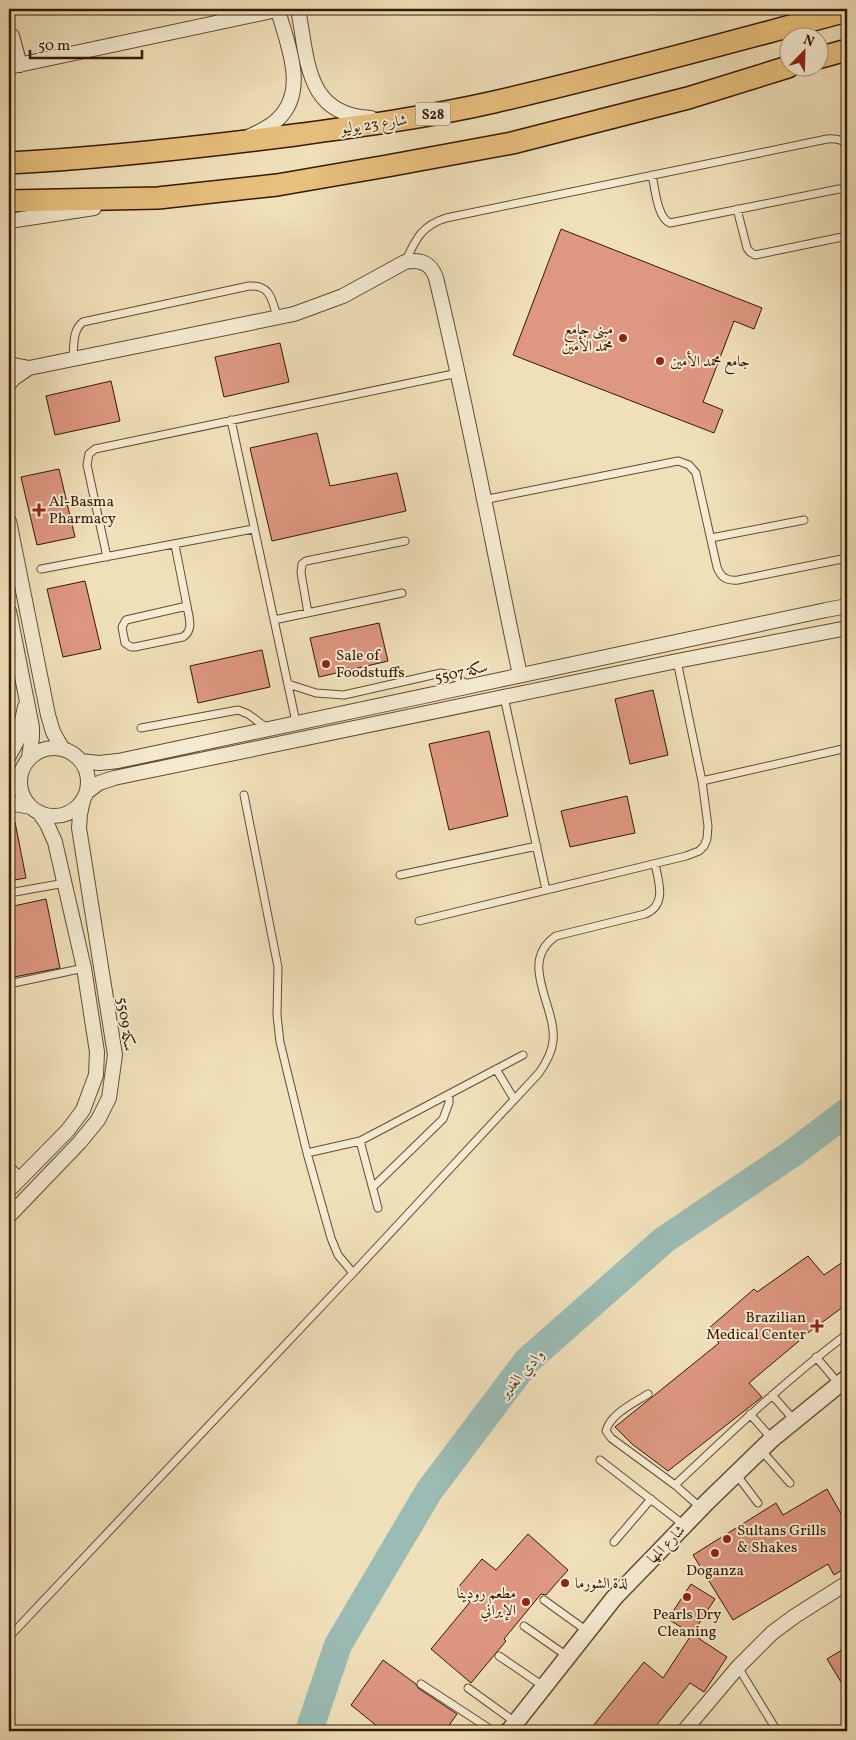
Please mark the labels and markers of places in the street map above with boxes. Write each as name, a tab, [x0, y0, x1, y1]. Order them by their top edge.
place label: مبنى جامع محمد الأمين	[562, 320, 613, 358]
marker: مبنى جامع محمد الأمين	[617, 332, 629, 344]
place label: جامع محمد الأمين	[670, 350, 750, 375]
marker: جامع محمد الأمين	[654, 355, 666, 367]
place label: Al-Basma Pharmacy	[49, 492, 116, 530]
marker: Al-Basma Pharmacy	[33, 504, 45, 516]
place label: Sale of Foodstuffs	[336, 646, 405, 684]
marker: Sale of Foodstuffs	[320, 658, 332, 670]
place label: Brazilian Medical Center	[706, 1308, 806, 1346]
marker: Brazilian Medical Center	[810, 1319, 824, 1333]
place label: Sultans Grills & Shakes	[737, 1521, 827, 1559]
marker: Sultans Grills & Shakes	[721, 1533, 733, 1545]
marker: Doganza	[709, 1547, 721, 1559]
place label: Doganza	[686, 1561, 744, 1582]
place label: لذة الشورما	[575, 1574, 628, 1595]
marker: لذة الشورما	[559, 1577, 571, 1589]
place label: مطعم رودينا الإيراني	[456, 1584, 516, 1622]
marker: Pearls Dry Cleaning	[681, 1591, 693, 1603]
marker: مطعم رودينا الإيراني	[520, 1596, 532, 1608]
place label: Pearls Dry Cleaning	[653, 1605, 721, 1643]

